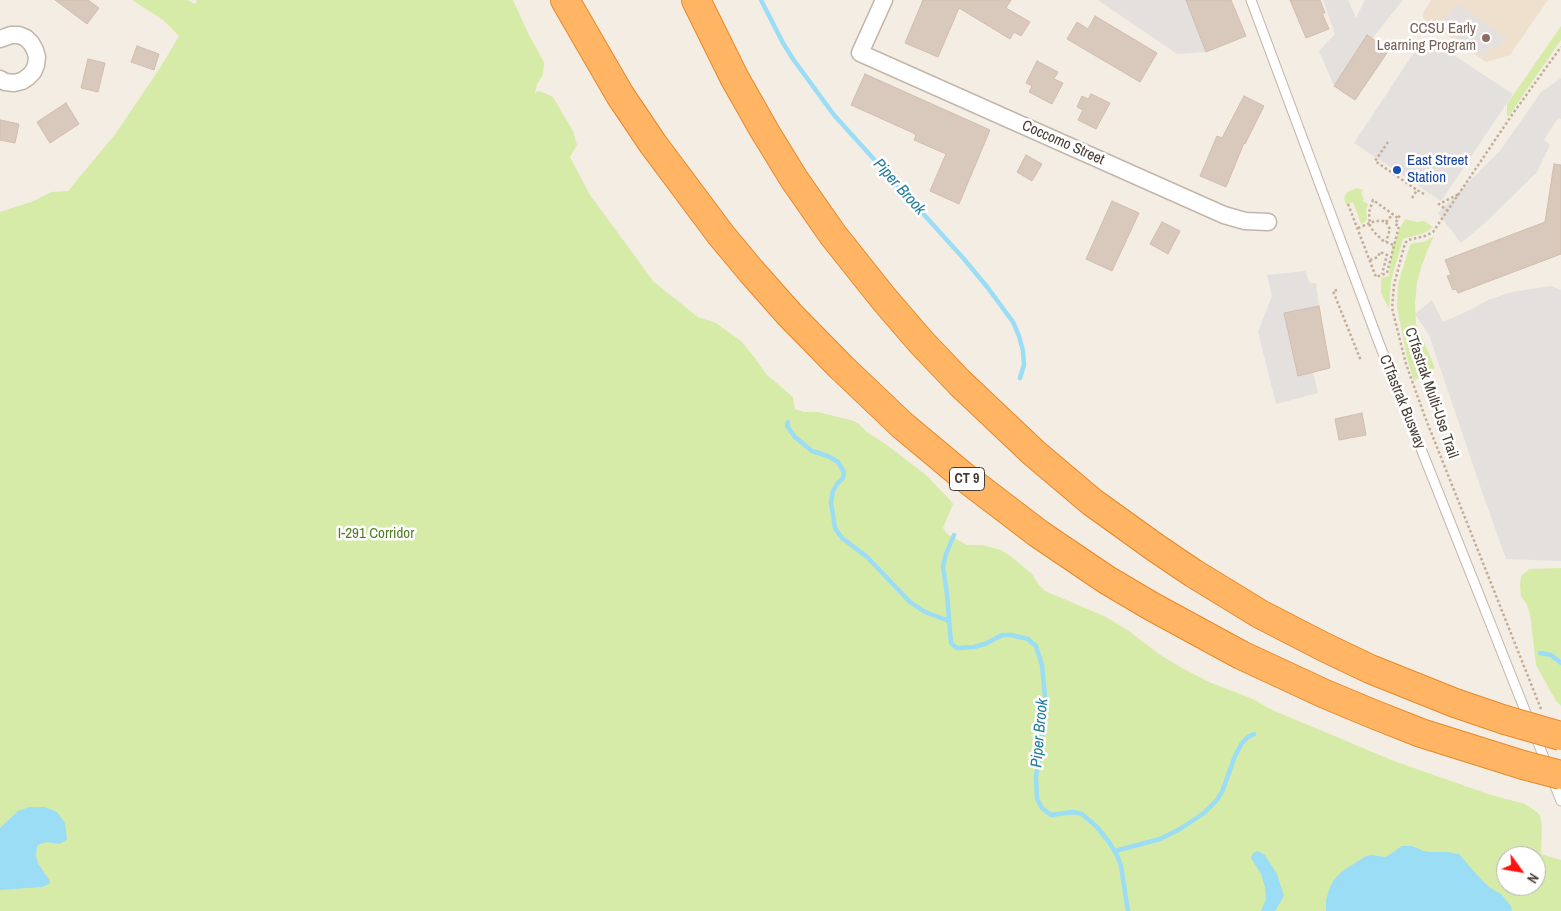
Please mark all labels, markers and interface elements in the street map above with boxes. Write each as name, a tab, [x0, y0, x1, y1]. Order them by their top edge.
place label: CCSU Early Learning Program	[1377, 20, 1476, 55]
marker: CCSU Early Learning Program	[1480, 32, 1492, 44]
street label: Coccomo Street	[1019, 117, 1107, 169]
place label: East Street Station	[1407, 152, 1468, 187]
water label: Piper Brook	[869, 155, 929, 219]
marker: East Street Station	[1391, 164, 1403, 176]
street label: CTfastrak Multi-Use Trail	[1400, 325, 1462, 461]
street label: CTfastrak Busway	[1375, 352, 1429, 452]
road number: CT 9	[950, 468, 984, 490]
park label: I-291 Corridor	[338, 525, 414, 543]
water label: Piper Brook	[1027, 698, 1053, 768]
north arrow	[1496, 846, 1546, 896]
text: N	[1523, 870, 1543, 887]

